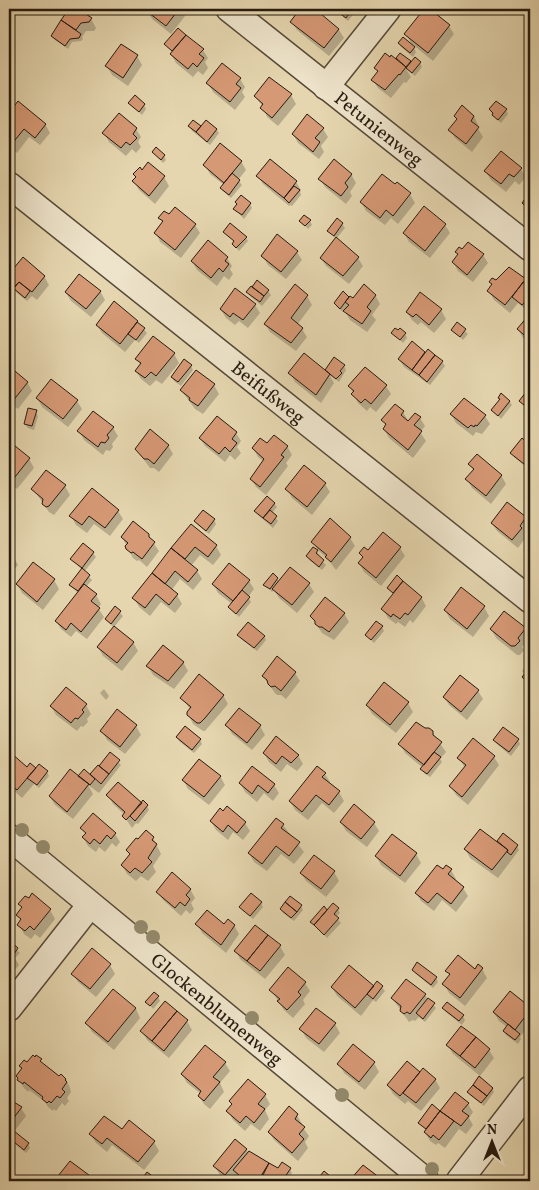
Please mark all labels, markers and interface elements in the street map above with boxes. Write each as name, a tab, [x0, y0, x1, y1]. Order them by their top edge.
street label: Petunienweg	[328, 86, 428, 173]
street label: Beifußweg	[225, 356, 310, 431]
street label: Glockenblumenweg	[144, 948, 288, 1073]
north arrow	[466, 1118, 516, 1168]
text: N	[487, 1121, 497, 1140]

